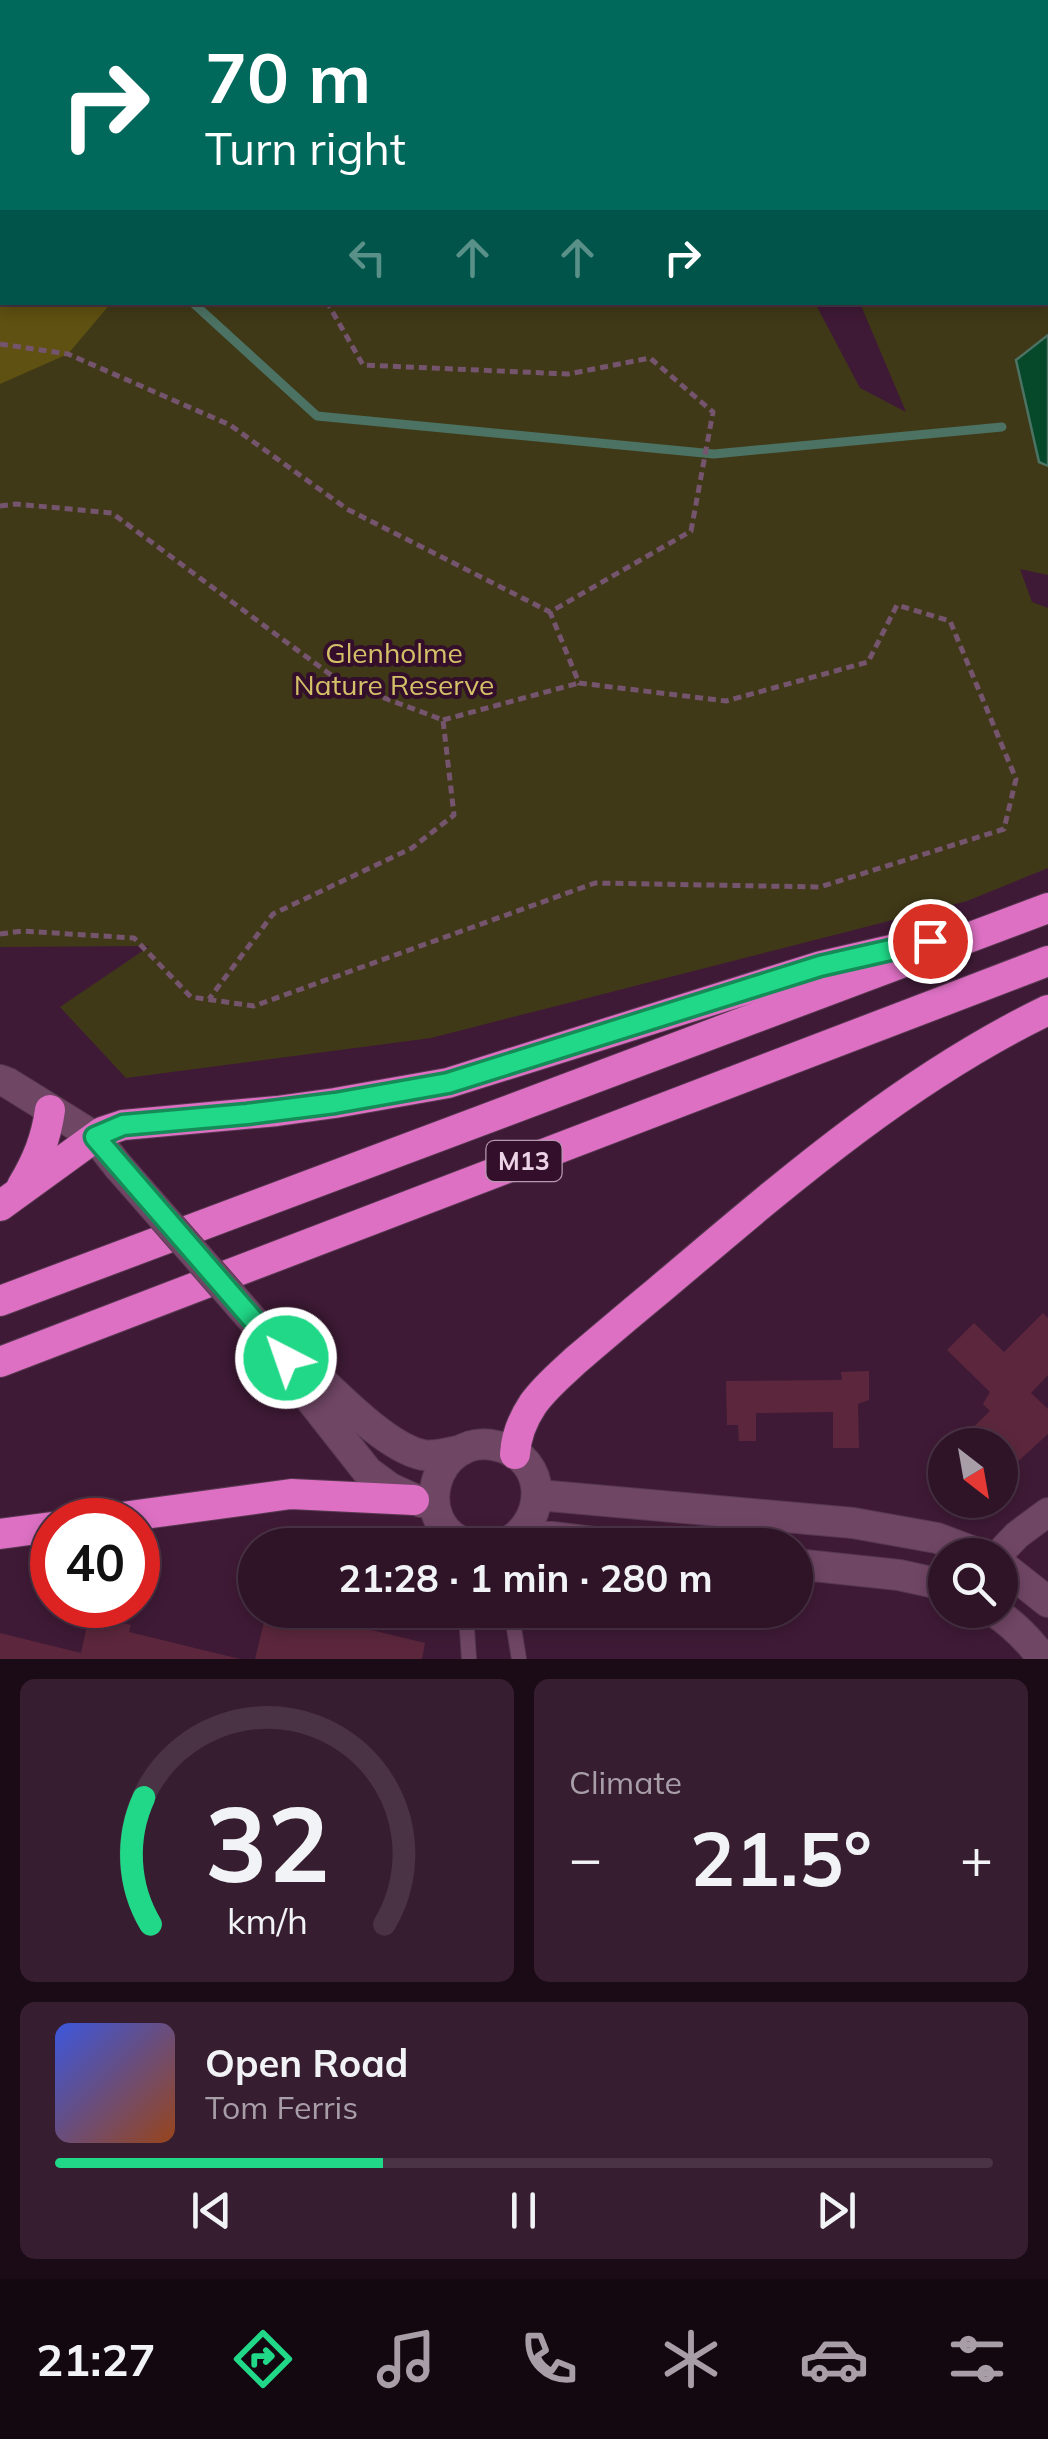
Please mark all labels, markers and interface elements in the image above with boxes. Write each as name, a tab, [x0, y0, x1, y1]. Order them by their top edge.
text: 70 m	[205, 33, 371, 121]
icon: right	[40, 40, 170, 170]
text: Turn right	[205, 120, 406, 176]
icon: left	[340, 230, 395, 285]
icon: ahead	[445, 230, 500, 285]
icon: ahead	[550, 230, 605, 285]
icon: right	[655, 230, 710, 285]
park label: Glenholme Nature Reserve	[294, 635, 494, 702]
pin	[888, 899, 973, 984]
icon: arrive	[903, 914, 958, 969]
road number: M13	[486, 1141, 562, 1181]
position arrow	[234, 1306, 338, 1410]
north arrow	[928, 1428, 1018, 1518]
map controls	[928, 1428, 1018, 1628]
speed limit sign: 40	[30, 1498, 160, 1628]
button: search	[928, 1538, 1018, 1628]
text: 21:28 · 1 min · 280 m	[338, 1554, 713, 1602]
text: Climate	[569, 1762, 682, 1802]
text: 32	[205, 1777, 329, 1908]
text: 21.5°	[690, 1811, 872, 1905]
text: −	[569, 1823, 602, 1892]
text: +	[960, 1823, 993, 1892]
text: km/h	[227, 1898, 307, 1943]
text: Open Road	[205, 2039, 408, 2087]
text: Tom Ferris	[205, 2087, 358, 2127]
icon: previous	[184, 2183, 239, 2238]
icon: pause	[496, 2183, 551, 2238]
icon: next	[809, 2183, 864, 2238]
icon: directions	[228, 2324, 298, 2394]
icon: music	[371, 2324, 441, 2394]
icon: phone	[514, 2324, 584, 2394]
icon: climate	[656, 2324, 726, 2394]
icon: car	[799, 2324, 869, 2394]
icon: filters	[942, 2324, 1012, 2394]
text: 21:27	[36, 2331, 156, 2387]

